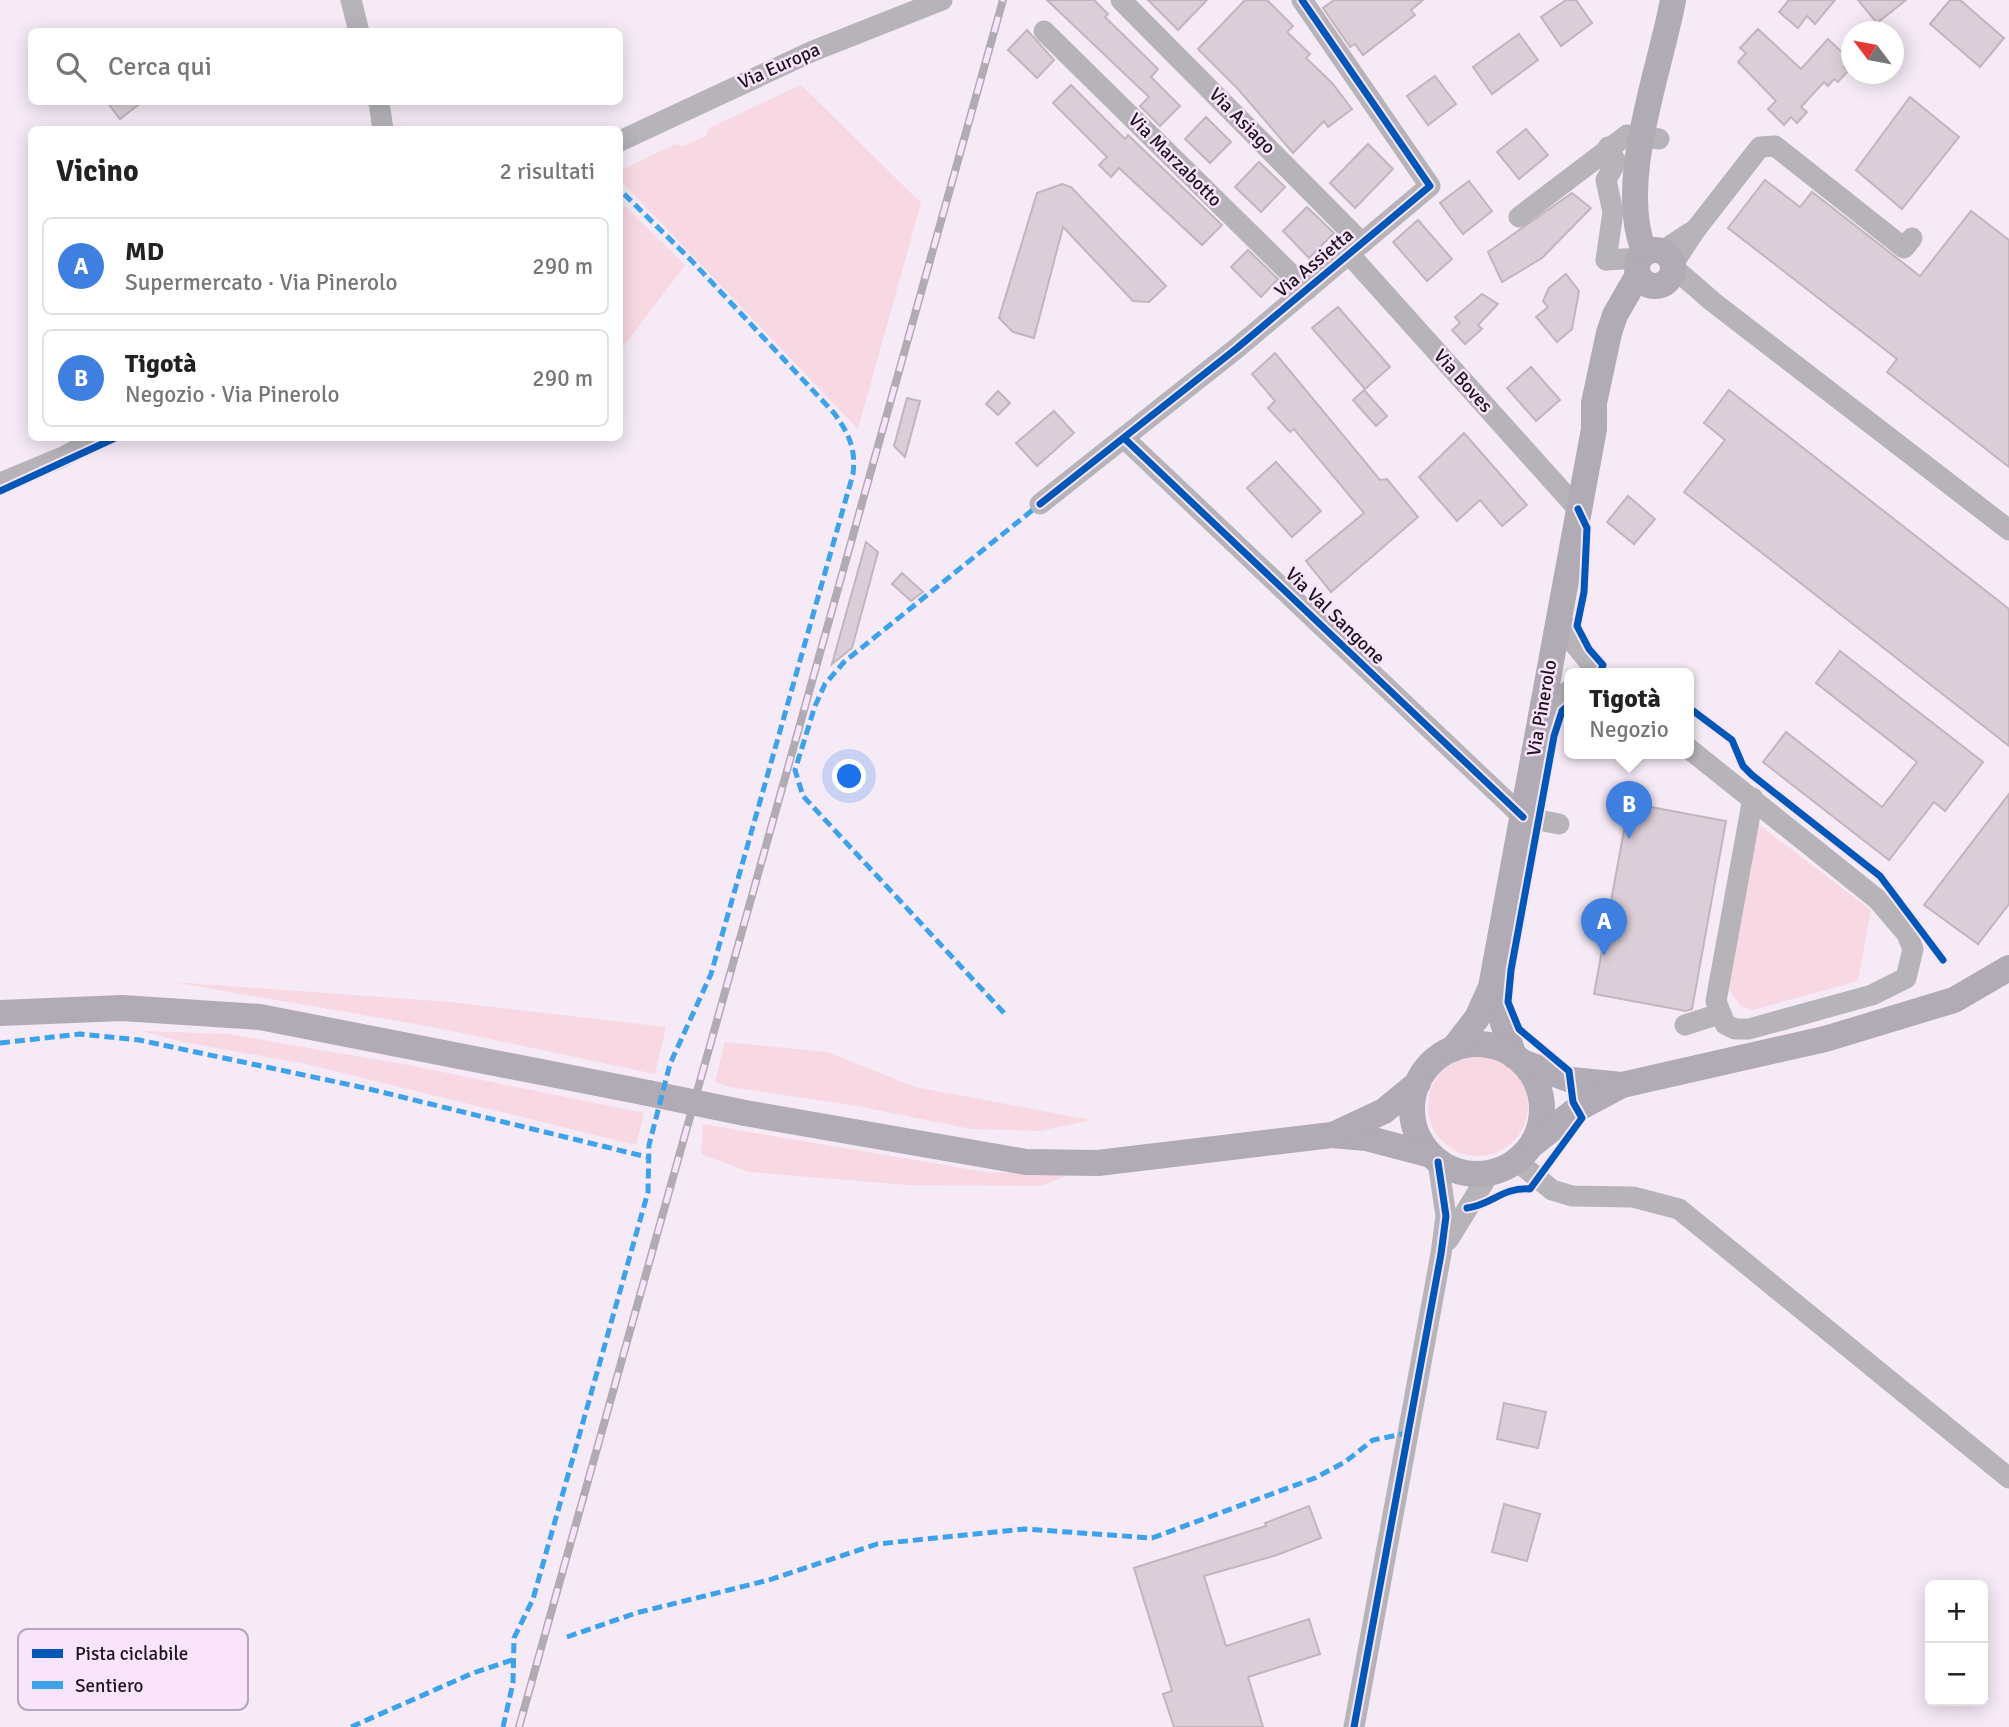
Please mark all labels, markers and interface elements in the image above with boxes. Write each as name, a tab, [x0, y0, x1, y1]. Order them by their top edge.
north arrow	[1841, 21, 1904, 84]
search box	[28, 28, 623, 105]
street label: Via Europa	[734, 37, 824, 95]
icon: search	[52, 48, 90, 86]
text: Cerca qui	[108, 51, 212, 83]
street label: Via Asiago	[1204, 83, 1280, 159]
street label: Via Marzabotto	[1123, 108, 1227, 212]
text: Vicino	[56, 153, 139, 190]
text: 2 risultati	[499, 157, 595, 186]
street label: Via Assietta	[1270, 223, 1358, 303]
text: MD	[125, 236, 164, 268]
text: A	[74, 252, 88, 281]
text: 290 m	[532, 252, 593, 281]
text: Supermercato · Via Pinerolo	[125, 268, 398, 297]
street label: Via Boves	[1428, 344, 1498, 418]
text: Tigotà	[125, 348, 197, 380]
text: B	[74, 364, 88, 393]
text: 290 m	[532, 364, 593, 393]
text: Negozio · Via Pinerolo	[125, 380, 339, 409]
street label: Via Val Sangone	[1280, 562, 1390, 670]
street label: Via Pinerolo	[1522, 658, 1562, 758]
popup	[1564, 668, 1694, 759]
text: Tigotà	[1589, 683, 1661, 715]
text: Negozio	[1589, 715, 1669, 744]
your location	[832, 759, 866, 793]
pin: B	[1606, 781, 1652, 839]
pin: A	[1581, 898, 1627, 956]
map controls	[1925, 1580, 1988, 1706]
button: +	[1925, 1580, 1988, 1643]
legend	[18, 1629, 248, 1710]
text: Pista ciclabile	[75, 1642, 188, 1666]
button: −	[1925, 1643, 1988, 1706]
text: Sentiero	[75, 1674, 144, 1698]

